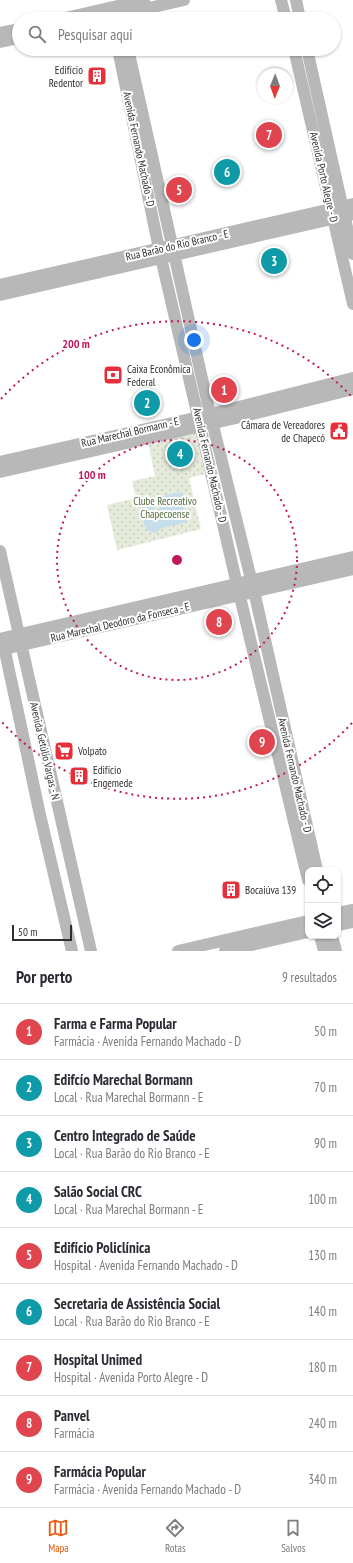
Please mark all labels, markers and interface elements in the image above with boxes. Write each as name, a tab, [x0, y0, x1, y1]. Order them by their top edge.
search box	[12, 12, 341, 56]
icon: search	[26, 23, 48, 45]
text: Pesquisar aqui	[58, 25, 132, 44]
place label: Edifício Redentor	[49, 63, 83, 90]
building icon: Edifício Redentor	[86, 65, 108, 87]
north arrow	[257, 68, 293, 104]
street label: Avenida Fernando Machado - D	[120, 90, 158, 208]
pin: 7	[256, 120, 282, 150]
street label: Avenida Porto Alegre - D	[307, 131, 341, 224]
pin: 6	[214, 157, 240, 187]
pin: 5	[166, 175, 192, 205]
street label: Rua Barão do Rio Branco - E	[124, 226, 230, 264]
pin: 3	[261, 246, 287, 276]
your location	[184, 330, 204, 350]
text: 200 m	[62, 336, 90, 351]
place label: Caixa Econômica Federal	[127, 362, 191, 389]
bank icon: Caixa Econômica Federal	[102, 364, 124, 386]
pin: 1	[211, 375, 237, 405]
pin: 2	[134, 388, 160, 418]
street label: Avenida Fernando Machado - D	[190, 406, 230, 524]
street label: Rua Marechal Bormann - E	[80, 414, 180, 450]
place label: Câmara de Vereadores de Chapecó	[241, 418, 325, 445]
public building icon: Câmara de Vereadores de Chapecó	[328, 420, 350, 442]
pin: 4	[167, 439, 193, 469]
text: 100 m	[78, 467, 106, 482]
park label: Clube Recreativo Chapecoense	[133, 494, 197, 521]
centre of rings	[170, 553, 184, 567]
street label: Rua Marechal Deodoro da Fonseca - E	[49, 599, 191, 645]
pin: 8	[206, 607, 232, 637]
street label: Avenida Getúlio Vargas - N	[27, 701, 63, 801]
street label: Avenida Fernando Machado - D	[275, 716, 315, 834]
pin: 9	[249, 727, 275, 757]
supermarket icon: Volpato	[53, 740, 75, 762]
place label: Volpato	[77, 744, 107, 758]
place label: Edifício Engemede	[93, 763, 133, 790]
building icon: Edifício Engemede	[68, 765, 90, 787]
map controls	[305, 867, 341, 939]
button: locate	[305, 867, 341, 903]
building icon: Bocaiúva 139	[220, 879, 242, 901]
place label: Bocaiúva 139	[245, 883, 296, 897]
button: layers	[305, 903, 341, 939]
scale bar	[12, 923, 72, 942]
text: 50 m	[18, 925, 37, 939]
text: Por perto	[16, 966, 72, 988]
text: 9 resultados	[282, 969, 337, 986]
text: Farma e Farma Popular	[54, 1014, 177, 1033]
text: 1	[26, 1023, 32, 1040]
text: 50 m	[314, 1023, 337, 1040]
text: Farmácia · Avenida Fernando Machado - D	[54, 1033, 241, 1050]
text: Edifcío Marechal Bormann	[54, 1070, 193, 1089]
text: 2	[26, 1079, 32, 1096]
text: 70 m	[314, 1079, 337, 1096]
text: Local · Rua Marechal Bormann - E	[54, 1089, 203, 1106]
text: Centro Integrado de Saúde	[54, 1126, 196, 1145]
text: 3	[26, 1135, 32, 1152]
text: 90 m	[314, 1135, 337, 1152]
text: Local · Rua Barão do Rio Branco - E	[54, 1145, 210, 1162]
text: Salão Social CRC	[54, 1182, 142, 1201]
text: 4	[26, 1191, 32, 1208]
text: 100 m	[308, 1191, 337, 1208]
text: Local · Rua Marechal Bormann - E	[54, 1201, 203, 1218]
text: Edifício Policlínica	[54, 1238, 150, 1257]
text: 5	[26, 1247, 32, 1264]
text: 130 m	[308, 1247, 337, 1264]
text: Hospital · Avenida Fernando Machado - D	[54, 1257, 238, 1274]
text: Secretaria de Assistência Social	[54, 1294, 220, 1313]
text: 6	[26, 1303, 32, 1320]
text: 140 m	[308, 1303, 337, 1320]
text: Local · Rua Barão do Rio Branco - E	[54, 1313, 210, 1330]
text: Hospital Unimed	[54, 1350, 142, 1369]
text: 7	[26, 1359, 32, 1376]
text: 180 m	[308, 1359, 337, 1376]
text: Hospital · Avenida Porto Alegre - D	[54, 1369, 208, 1386]
text: Panvel	[54, 1406, 90, 1425]
text: 8	[26, 1415, 32, 1432]
text: 240 m	[308, 1415, 337, 1432]
text: Farmácia	[54, 1425, 94, 1442]
text: Farmácia Popular	[54, 1462, 146, 1481]
text: 9	[26, 1471, 32, 1488]
text: 340 m	[308, 1471, 337, 1488]
text: Farmácia · Avenida Fernando Machado - D	[54, 1481, 241, 1498]
tab: Mapa	[47, 1517, 69, 1555]
tab: Rotas	[164, 1517, 186, 1555]
tab: Salvos	[281, 1517, 306, 1555]

